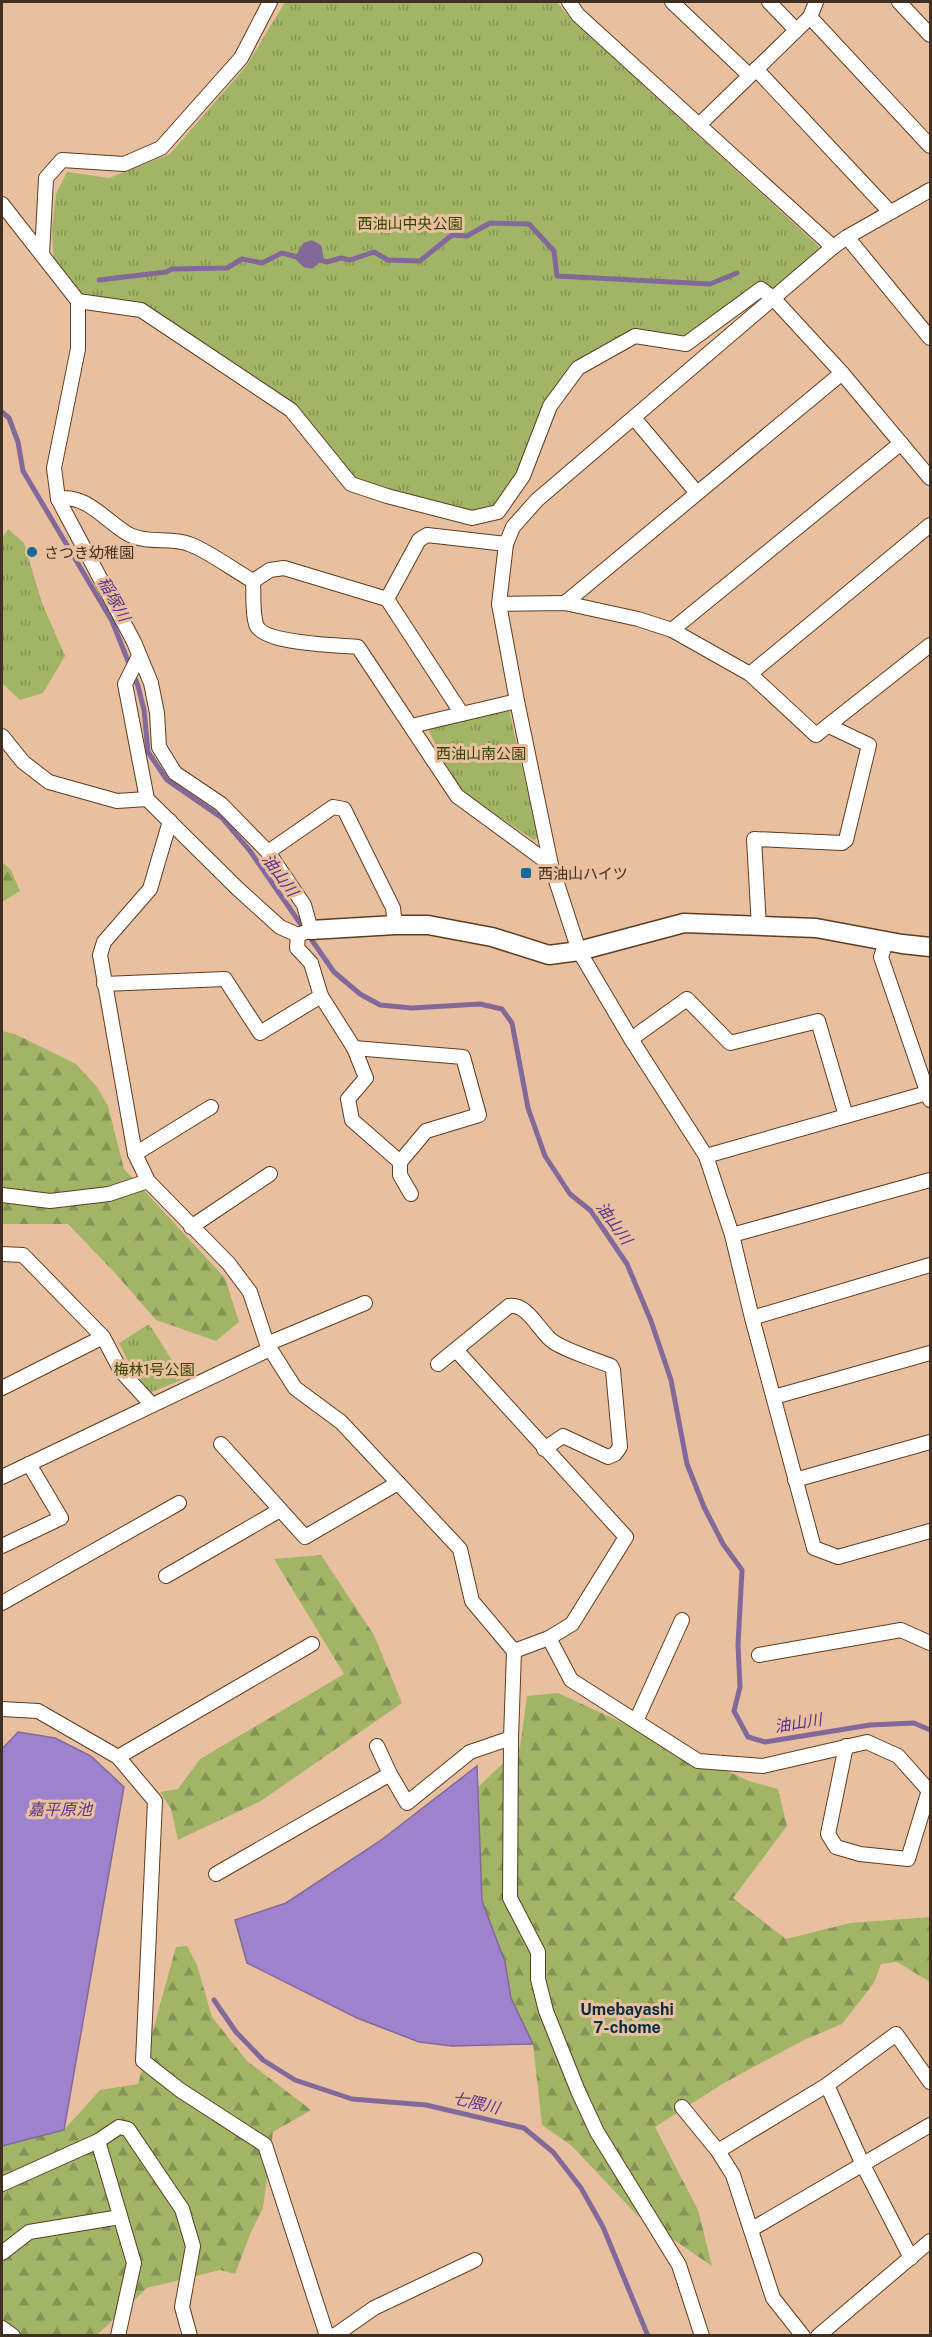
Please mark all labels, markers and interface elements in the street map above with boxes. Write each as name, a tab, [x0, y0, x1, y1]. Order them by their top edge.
park label: 西油山中央公園	[357, 215, 463, 232]
place label: さつき幼稚園	[44, 544, 134, 561]
marker: さつき幼稚園	[25, 545, 39, 559]
water label: 稲塚川	[94, 573, 135, 626]
park label: 西油山南公園	[436, 745, 526, 762]
water label: 油山川	[258, 850, 303, 902]
place label: 西油山ハイツ	[538, 865, 628, 882]
marker: 西油山ハイツ	[519, 866, 533, 880]
water label: 油山川	[592, 1198, 637, 1250]
park label: 梅林1号公園	[113, 1361, 195, 1378]
water label: 油山川	[773, 1710, 825, 1736]
water label: 嘉平原池	[28, 1800, 94, 1819]
district label: Umebayashi 7-chome	[580, 2000, 674, 2037]
water label: 七隈川	[450, 2088, 503, 2118]

